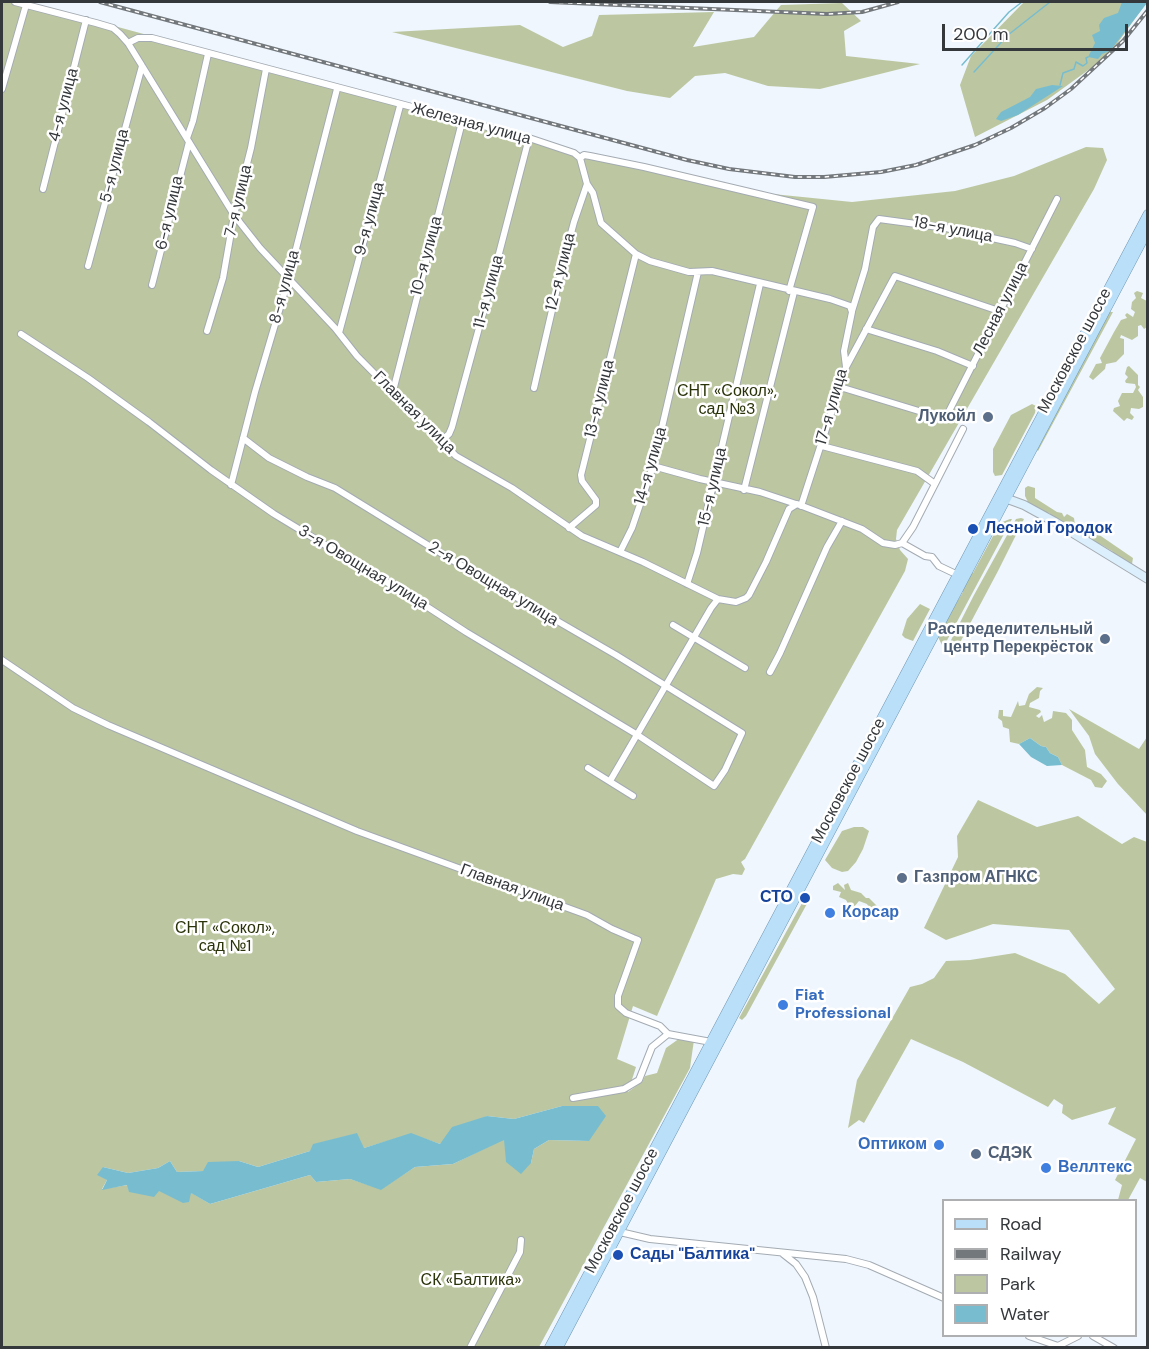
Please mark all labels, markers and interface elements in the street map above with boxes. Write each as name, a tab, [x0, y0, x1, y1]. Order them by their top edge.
scale bar	[945, 12, 1131, 50]
text: 200 m	[953, 22, 1009, 46]
street label: 4-я улица	[45, 66, 83, 144]
street label: Железная улица	[409, 99, 533, 149]
street label: 5-я улица	[97, 127, 133, 205]
street label: 7-я улица	[221, 163, 257, 239]
street label: 6-я улица	[152, 174, 188, 252]
street label: 9-я улица	[351, 180, 389, 258]
street label: 18-я улица	[912, 213, 994, 247]
street label: 10-я улица	[407, 214, 447, 298]
street label: 12-я улица	[542, 231, 580, 313]
street label: 8-я улица	[266, 248, 304, 326]
street label: 11-я улица	[470, 253, 508, 331]
street label: Лесная улица	[969, 259, 1033, 359]
street label: Московское шоссе	[1034, 285, 1116, 417]
street label: 13-я улица	[581, 358, 619, 440]
street label: 17-я улица	[812, 367, 852, 447]
street label: Главная улица	[369, 368, 459, 458]
park label: СНТ «Сокол», сад №3	[677, 382, 777, 420]
place label: Лукойл	[918, 407, 976, 427]
marker: Лукойл	[981, 410, 995, 424]
street label: 14-я улица	[631, 425, 671, 507]
street label: 15-я улица	[695, 446, 731, 528]
place label: Лесной Городок	[985, 519, 1112, 539]
street label: 3-я Овощная улица	[294, 522, 432, 614]
marker: Лесной Городок	[966, 522, 980, 536]
street label: 2-я Овощная улица	[425, 538, 561, 630]
place label: Распределительный центр Перекрёсток	[927, 620, 1093, 658]
marker: Распределительный центр Перекрёсток	[1098, 632, 1112, 646]
street label: Московское шоссе	[808, 715, 890, 847]
street label: Главная улица	[457, 860, 567, 916]
place label: Газпром АГНКС	[914, 868, 1038, 888]
marker: Газпром АГНКС	[895, 871, 909, 885]
place label: СТО	[760, 888, 793, 908]
marker: СТО	[798, 891, 812, 905]
place label: Корсар	[842, 903, 899, 923]
marker: Корсар	[823, 906, 837, 920]
park label: СНТ «Сокол», сад №1	[175, 919, 275, 957]
place label: Fiat Professional	[795, 986, 891, 1024]
marker: Fiat Professional	[776, 998, 790, 1012]
place label: Оптиком	[858, 1135, 927, 1155]
marker: Оптиком	[932, 1138, 946, 1152]
place label: СДЭК	[988, 1144, 1032, 1164]
street label: Московское шоссе	[581, 1145, 663, 1277]
marker: СДЭК	[969, 1147, 983, 1161]
place label: Веллтекс	[1058, 1158, 1132, 1178]
marker: Веллтекс	[1039, 1161, 1053, 1175]
legend	[942, 1199, 1137, 1337]
text: Road	[1000, 1212, 1042, 1236]
text: Railway	[1000, 1242, 1062, 1266]
place label: Сады "Балтика"	[630, 1245, 755, 1265]
marker: Сады "Балтика"	[611, 1248, 625, 1262]
park label: СК «Балтика»	[421, 1271, 521, 1291]
text: Park	[1000, 1272, 1036, 1296]
text: Water	[1000, 1302, 1050, 1326]

